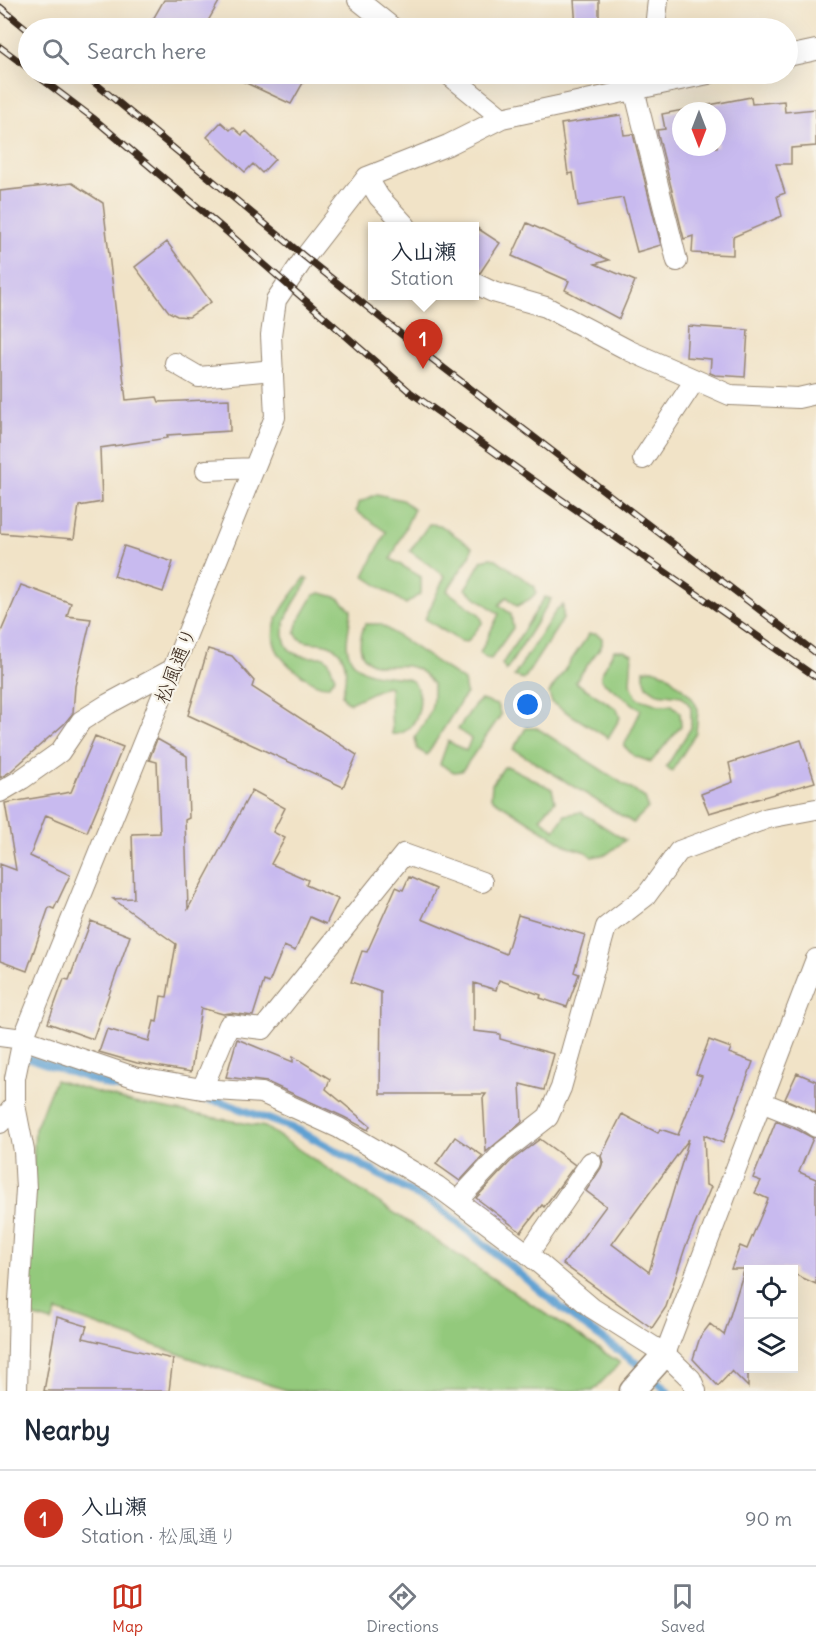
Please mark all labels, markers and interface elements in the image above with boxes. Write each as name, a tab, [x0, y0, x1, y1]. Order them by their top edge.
search box	[18, 18, 798, 84]
icon: search	[39, 35, 72, 68]
text: Search here	[87, 37, 206, 65]
north arrow	[672, 102, 726, 156]
popup	[368, 222, 479, 300]
text: 入山瀬	[390, 237, 457, 265]
text: Station	[390, 265, 453, 290]
pin: 1	[404, 320, 442, 369]
street label: 松風通り	[148, 623, 202, 707]
your location	[513, 690, 542, 719]
map controls	[744, 1265, 798, 1373]
button: locate	[744, 1265, 798, 1319]
button: layers	[744, 1319, 798, 1373]
text: Nearby	[24, 1414, 110, 1447]
text: 入山瀬	[81, 1492, 147, 1520]
text: 1	[40, 1506, 47, 1531]
text: 90 m	[745, 1506, 792, 1531]
text: Station · 松風通り	[81, 1523, 238, 1548]
tab: Map	[111, 1580, 144, 1636]
tab: Directions	[366, 1580, 439, 1636]
tab: Saved	[661, 1580, 705, 1636]

